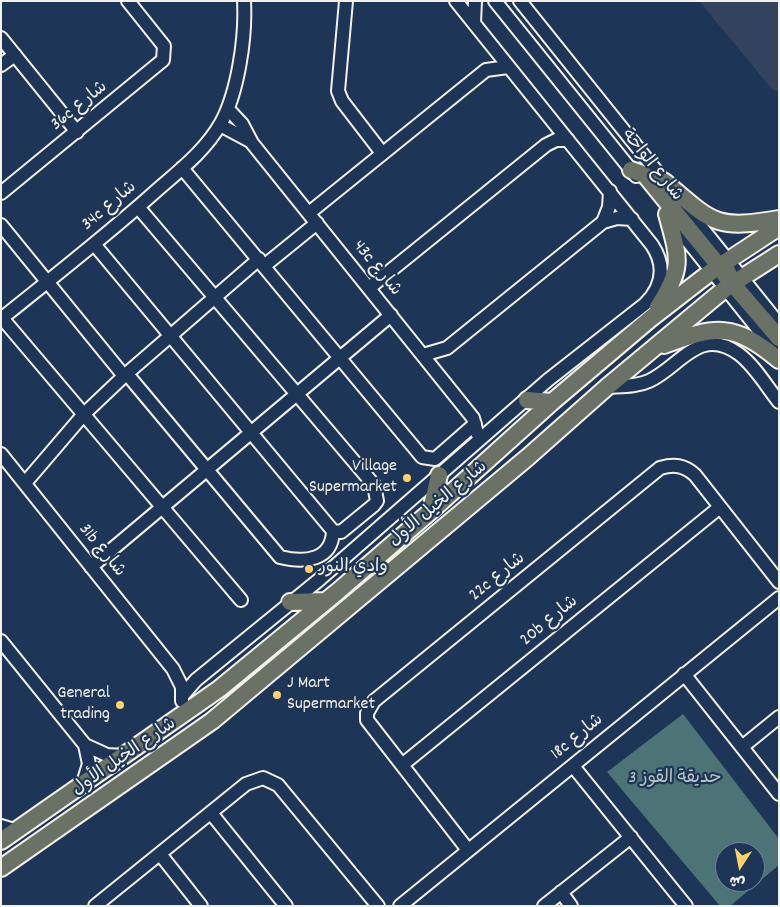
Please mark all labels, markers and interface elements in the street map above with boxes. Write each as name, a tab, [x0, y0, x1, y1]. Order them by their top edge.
street label: 36c شارع	[47, 77, 113, 137]
street label: شارع الواحة	[615, 126, 687, 206]
street label: 34c شارع	[78, 178, 142, 236]
street label: 43c شارع	[347, 237, 405, 301]
place label: Village Supermarket	[309, 457, 397, 499]
street label: شارع الخيل الأول	[385, 457, 493, 553]
marker: Village Supermarket	[401, 472, 413, 484]
street label: 31b شارع	[73, 520, 129, 582]
street label: 22c شارع	[466, 549, 530, 607]
place label: وادي النور	[319, 558, 388, 580]
marker: وادي النور	[303, 563, 315, 575]
street label: 20b شارع	[517, 592, 583, 652]
place label: J Mart Supermarket	[287, 674, 375, 716]
place label: General trading	[57, 684, 110, 726]
marker: J Mart Supermarket	[271, 689, 283, 701]
marker: General trading	[114, 699, 126, 711]
street label: 18c شارع	[547, 710, 609, 766]
street label: شارع الخيل الأول	[69, 714, 181, 802]
park label: حديقة القوز 3	[629, 769, 721, 791]
north arrow	[715, 842, 765, 892]
text: ش	[728, 869, 747, 892]

